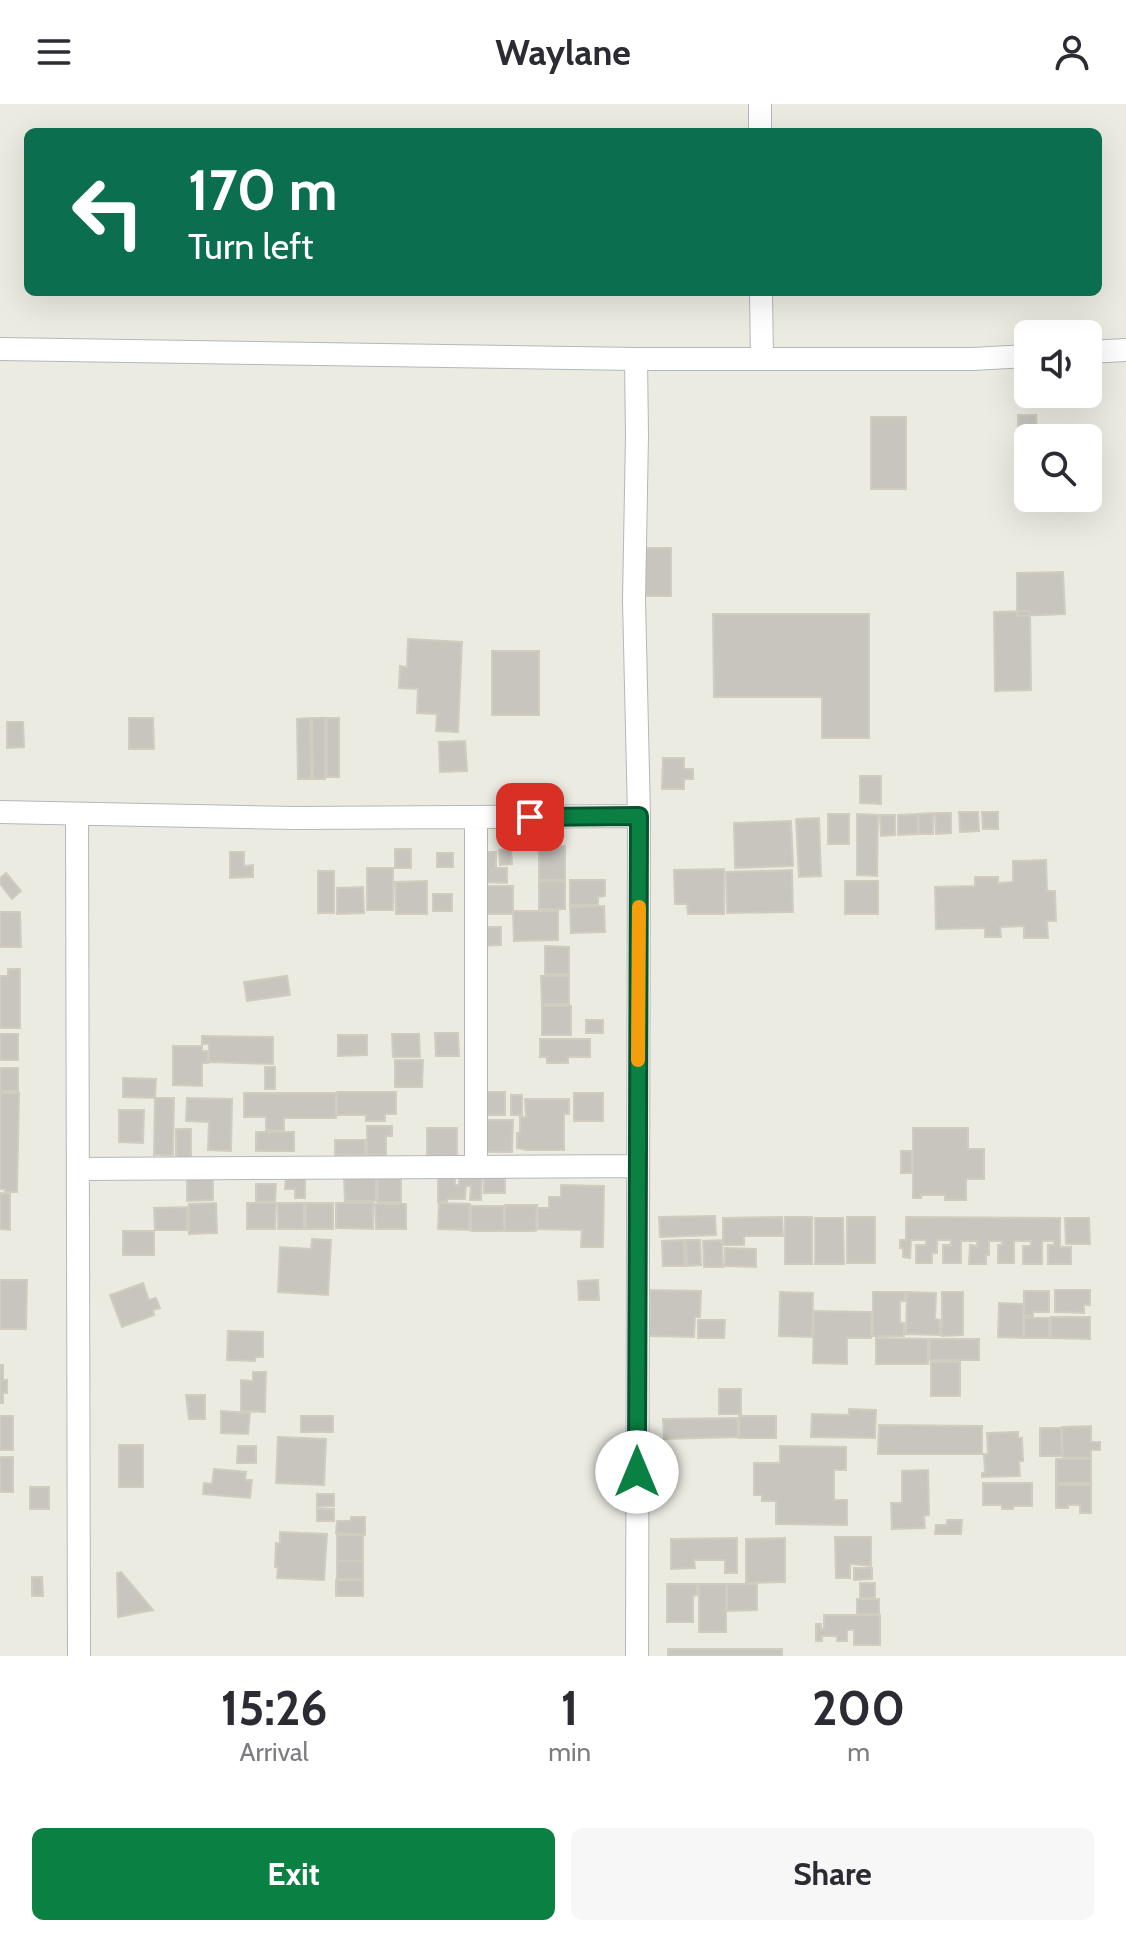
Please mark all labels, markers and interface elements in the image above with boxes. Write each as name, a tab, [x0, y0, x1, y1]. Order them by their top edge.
icon: menu	[32, 30, 76, 74]
text: Waylane	[495, 30, 631, 74]
icon: person	[1050, 30, 1094, 74]
text: 170 m	[188, 156, 338, 224]
icon: left	[56, 160, 160, 264]
text: Turn left	[188, 224, 313, 268]
map controls	[1014, 320, 1102, 512]
button: sound	[1014, 320, 1102, 408]
button: search	[1014, 424, 1102, 512]
pin	[496, 783, 564, 851]
icon: arrive	[508, 795, 552, 839]
position arrow	[595, 1430, 679, 1514]
text: 15:26	[221, 1679, 327, 1737]
text: 1	[561, 1679, 579, 1737]
text: 200	[812, 1679, 905, 1737]
text: Arrival	[240, 1736, 309, 1768]
text: min	[548, 1736, 591, 1768]
text: m	[847, 1736, 870, 1768]
button: Exit	[32, 1828, 555, 1920]
button: Share	[571, 1828, 1094, 1920]

